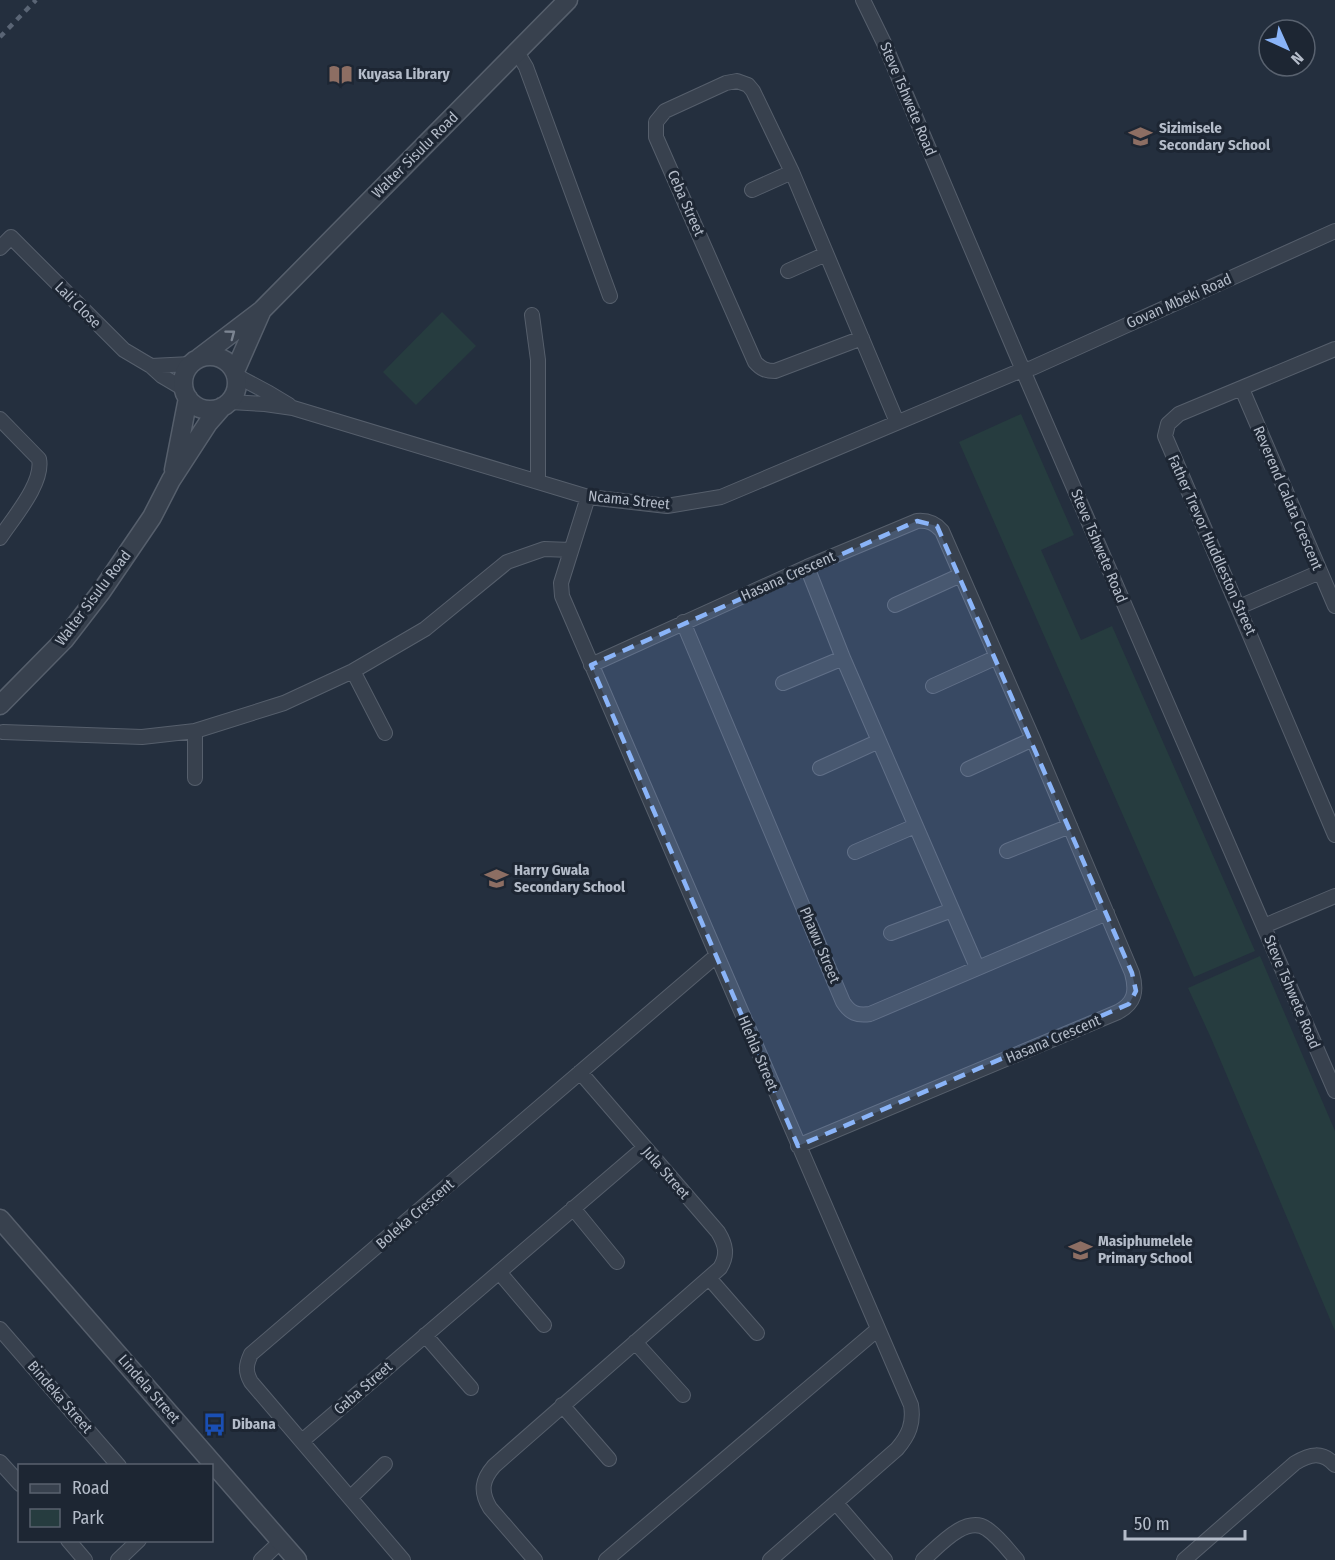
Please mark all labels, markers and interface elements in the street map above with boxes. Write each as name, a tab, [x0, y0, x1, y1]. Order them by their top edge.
north arrow	[1257, 18, 1317, 78]
street label: Steve Tshwete Road	[876, 40, 940, 158]
text: N	[1287, 48, 1307, 68]
library icon: Kuyasa Library	[327, 61, 353, 87]
place label: Kuyasa Library	[358, 65, 451, 83]
street label: Walter Sisulu Road	[368, 108, 462, 202]
place label: Sizimisele Secondary School	[1159, 119, 1271, 154]
school or university icon: Sizimisele Secondary School	[1128, 124, 1154, 150]
street label: Ceba Street	[663, 167, 709, 239]
street label: Govan Mbeki Road	[1124, 270, 1234, 332]
street label: Lali Close	[51, 278, 105, 332]
one-way arrow	[224, 330, 235, 341]
street label: Reverend Calata Crescent	[1249, 423, 1327, 573]
street label: Father Trevor Huddleston Street	[1164, 452, 1260, 638]
street label: Ncama Street	[587, 487, 671, 513]
street label: Steve Tshwete Road	[1067, 487, 1131, 605]
street label: Walter Sisulu Road	[51, 547, 135, 649]
street label: Hasana Crescent	[738, 547, 838, 605]
place label: Harry Gwala Secondary School	[514, 861, 626, 896]
school or university icon: Harry Gwala Secondary School	[483, 866, 509, 892]
street label: Phawu Street	[796, 904, 844, 986]
street label: Steve Tshwete Road	[1260, 933, 1324, 1051]
street label: Hasana Crescent	[1003, 1011, 1103, 1067]
street label: Hlehla Street	[734, 1013, 782, 1093]
street label: Jula Street	[638, 1143, 694, 1203]
street label: Boleka Crescent	[372, 1175, 458, 1253]
place label: Masiphumelele Primary School	[1098, 1232, 1193, 1267]
school or university icon: Masiphumelele Primary School	[1067, 1237, 1093, 1263]
street label: Lindela Street	[114, 1351, 184, 1427]
street label: Bindeka Street	[24, 1357, 96, 1437]
street label: Gaba Street	[330, 1358, 396, 1418]
bus stop icon: Dibana	[201, 1411, 227, 1437]
place label: Dibana	[232, 1415, 276, 1433]
legend	[18, 1464, 213, 1542]
text: Road	[72, 1477, 109, 1499]
scale bar	[1125, 1503, 1245, 1541]
text: Park	[72, 1507, 105, 1529]
text: 50 m	[1134, 1513, 1170, 1535]

